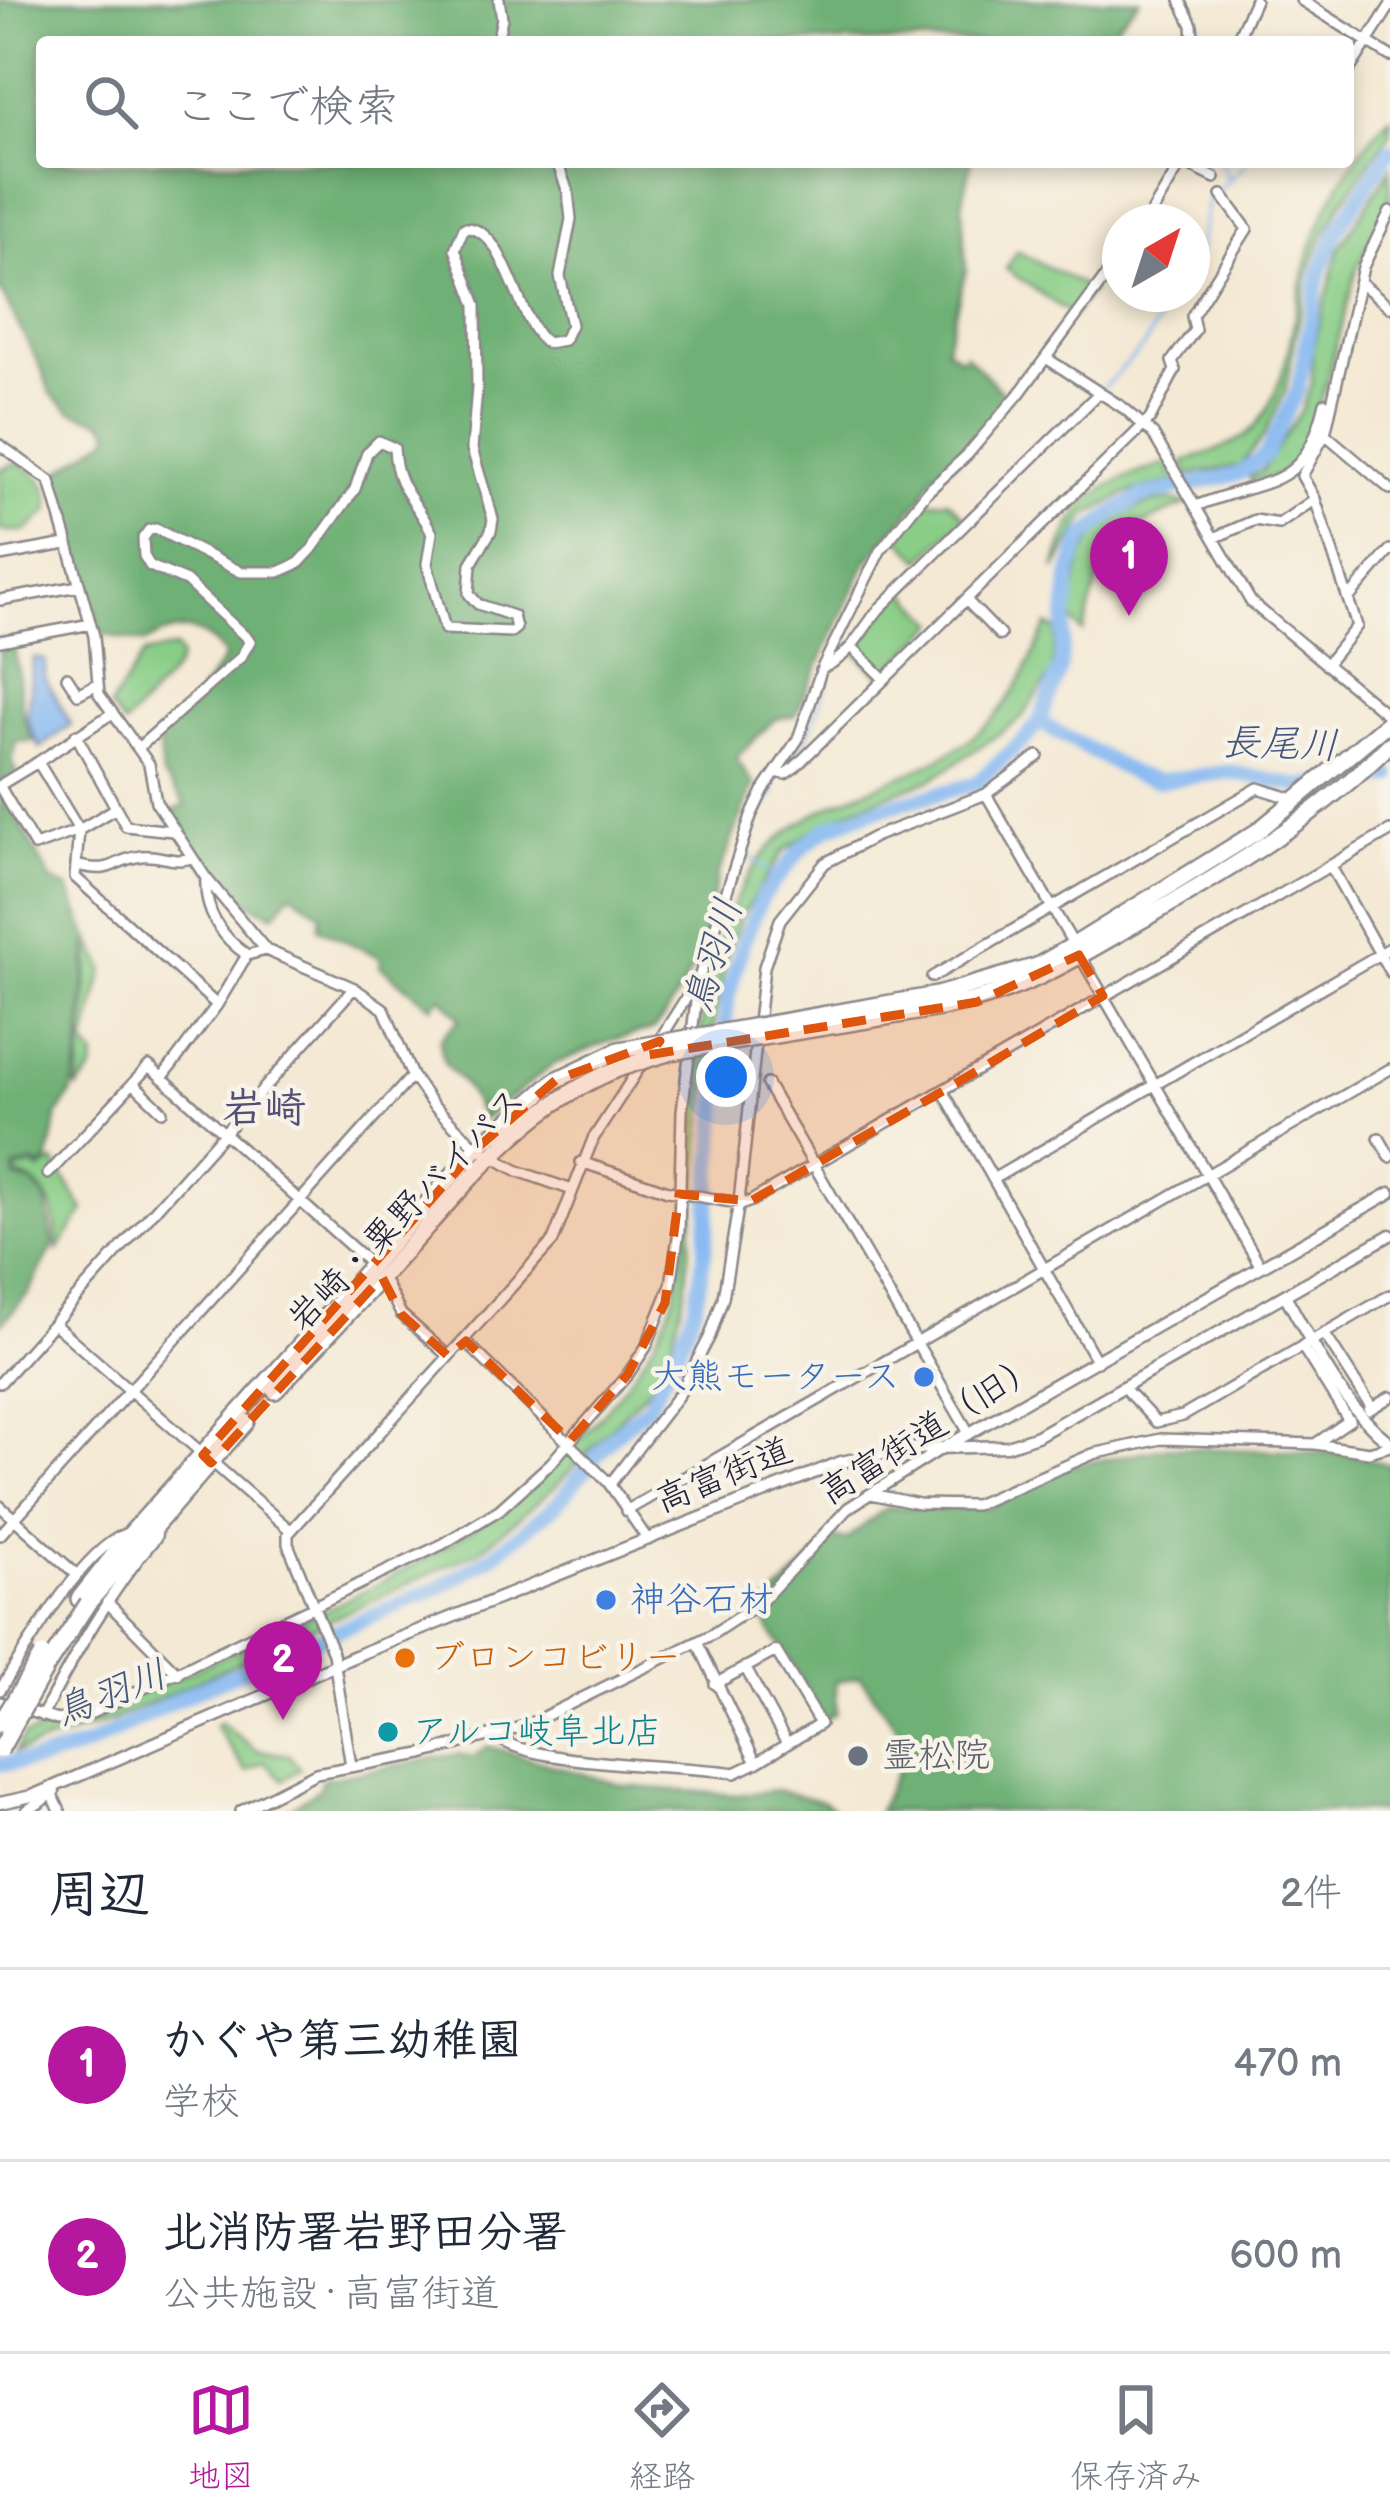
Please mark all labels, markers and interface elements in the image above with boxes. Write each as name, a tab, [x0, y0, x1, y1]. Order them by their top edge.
search box	[36, 36, 1354, 168]
icon: search	[78, 69, 144, 135]
text: ここで検索	[174, 80, 399, 135]
north arrow	[1102, 204, 1210, 312]
pin: 1	[1090, 517, 1168, 616]
water label: 長尾川	[1221, 719, 1339, 771]
water label: 鳥羽川	[674, 893, 754, 1019]
your location	[696, 1047, 756, 1107]
street label: 岩崎・粟野バイパス	[279, 1079, 535, 1341]
district label: 岩崎	[222, 1084, 306, 1135]
street label: 高富街道（旧）	[812, 1345, 1048, 1515]
place label: 大熊モータース	[651, 1356, 900, 1399]
marker: 大熊モータース	[911, 1364, 937, 1390]
street label: 高富街道	[649, 1429, 799, 1523]
place label: 神谷石材	[630, 1579, 774, 1622]
marker: 神谷石材	[593, 1587, 619, 1613]
pin: 2	[244, 1621, 322, 1720]
place label: ブロンコビリー	[429, 1637, 681, 1680]
marker: ブロンコビリー	[392, 1645, 418, 1671]
water label: 鳥羽川	[48, 1651, 174, 1737]
place label: アルコ岐阜北店	[412, 1711, 662, 1754]
marker: アルコ岐阜北店	[375, 1719, 401, 1745]
place label: 霊松院	[882, 1735, 990, 1778]
marker: 霊松院	[845, 1743, 871, 1769]
text: 周辺	[48, 1865, 150, 1926]
text: 2件	[1280, 1871, 1342, 1918]
text: かぐや第三幼稚園	[162, 2014, 522, 2069]
text: 1	[79, 2041, 95, 2088]
text: 470 m	[1233, 2041, 1342, 2088]
text: 学校	[162, 2079, 240, 2126]
text: 北消防署岩野田分署	[162, 2206, 567, 2261]
text: 2	[75, 2233, 99, 2280]
text: 600 m	[1230, 2233, 1342, 2280]
text: 公共施設 · 高富街道	[162, 2271, 499, 2318]
tab: 地図	[188, 2377, 254, 2497]
tab: 経路	[629, 2377, 695, 2497]
tab: 保存済み	[1070, 2377, 1202, 2497]

